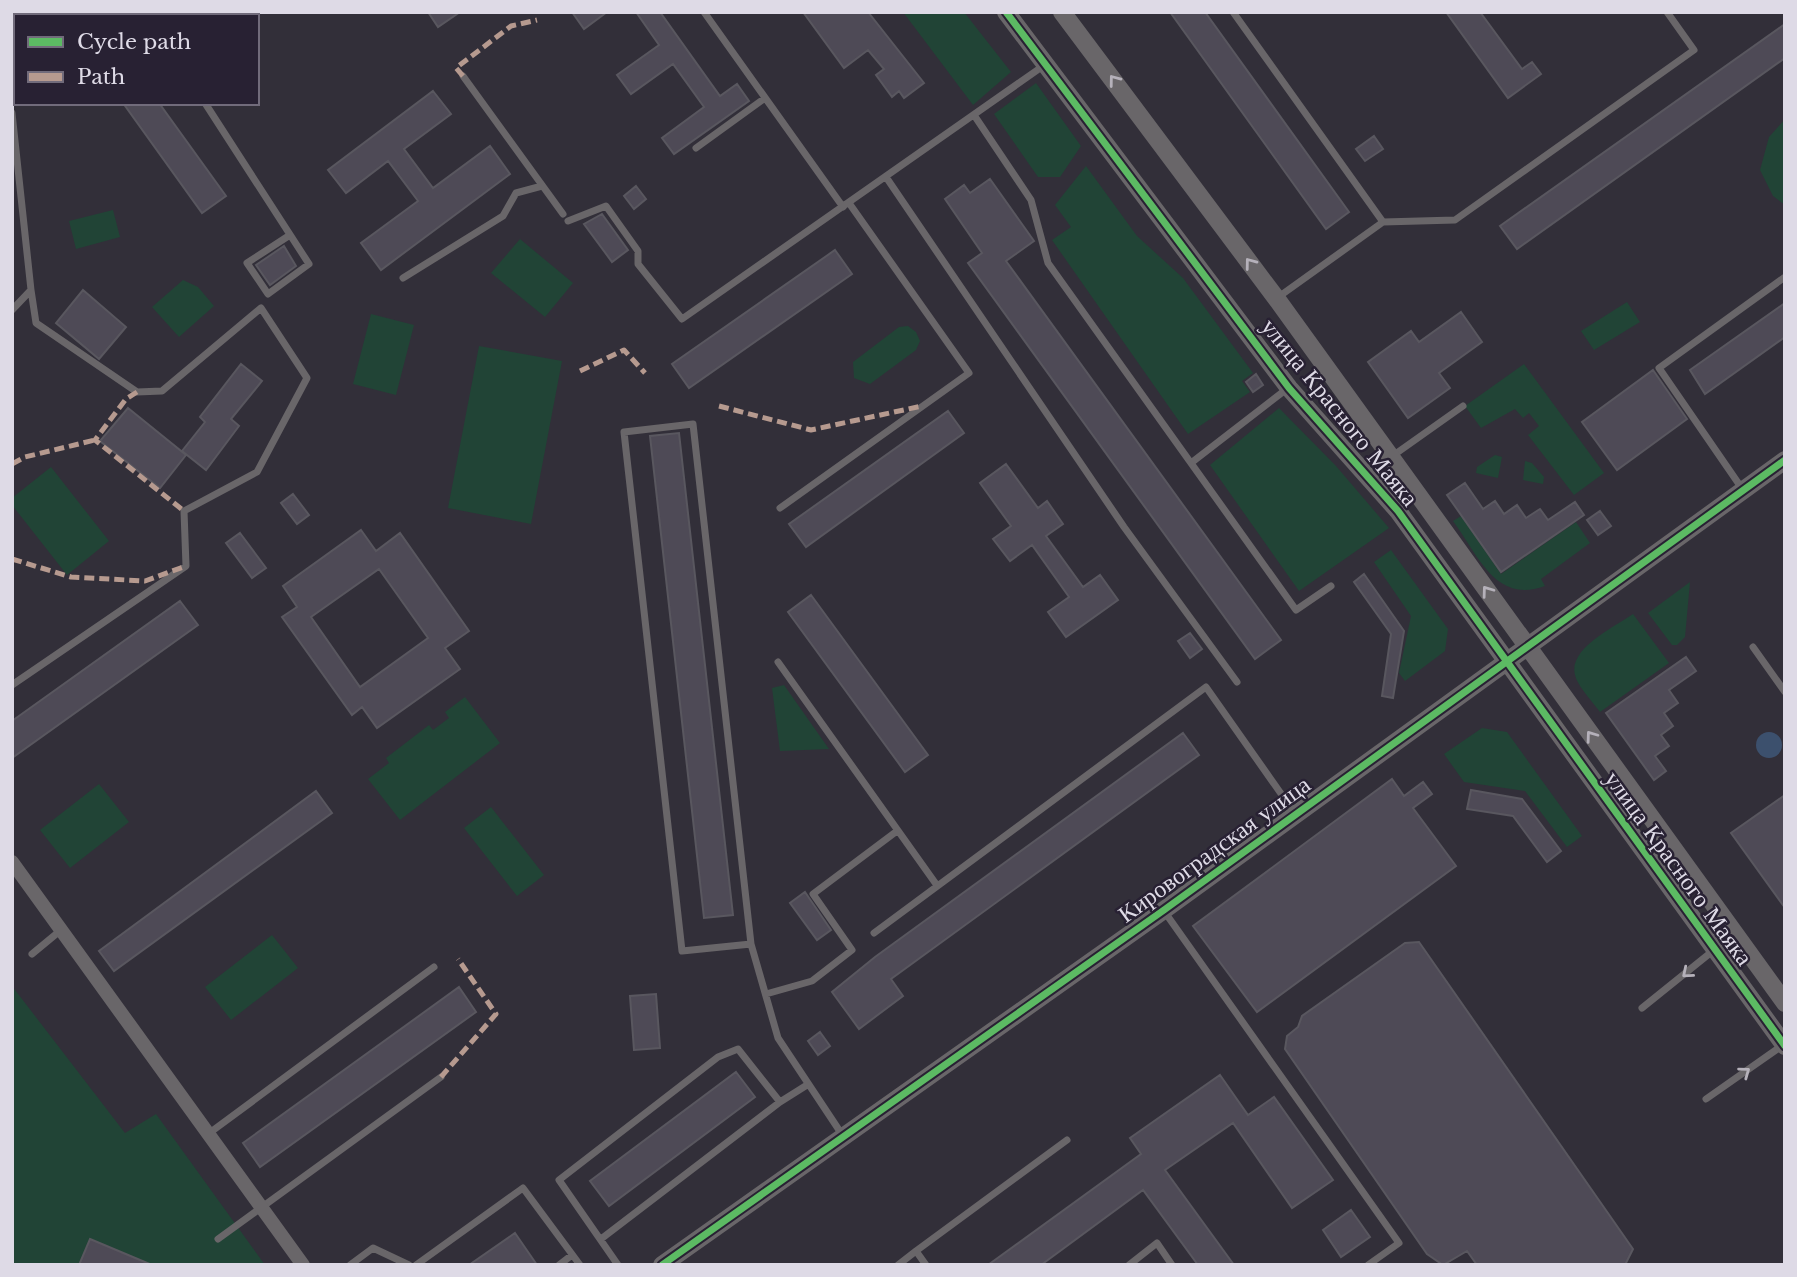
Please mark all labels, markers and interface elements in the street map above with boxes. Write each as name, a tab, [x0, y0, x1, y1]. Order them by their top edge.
legend	[14, 14, 259, 105]
text: Cycle path	[77, 29, 191, 55]
text: Path	[77, 64, 125, 90]
one-way arrow	[1110, 75, 1122, 88]
one-way arrow	[1245, 258, 1258, 271]
street label: улица Красного Маяка	[1255, 312, 1425, 512]
one-way arrow	[1483, 586, 1495, 599]
one-way arrow	[1587, 731, 1599, 744]
street label: улица Красного Маяка	[1599, 765, 1760, 971]
street label: Кировоградская улица	[1112, 769, 1316, 928]
one-way arrow	[1682, 965, 1695, 977]
one-way arrow	[1737, 1068, 1750, 1080]

